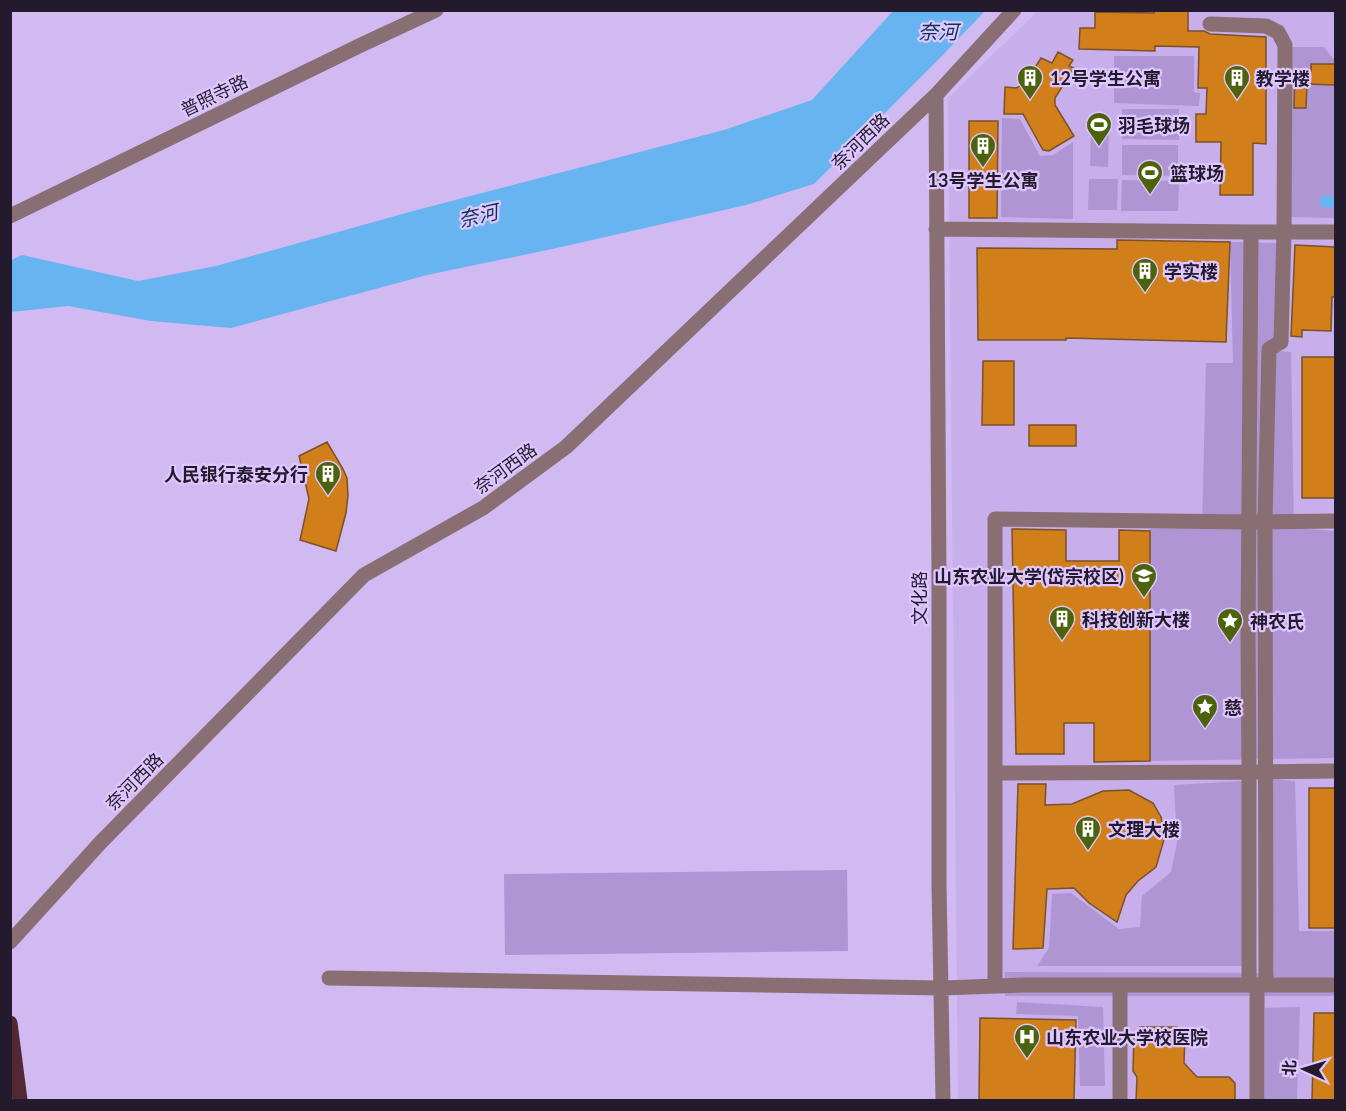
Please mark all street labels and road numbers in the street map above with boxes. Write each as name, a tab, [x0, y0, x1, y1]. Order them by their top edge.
street label: 普照寺路	[177, 69, 251, 121]
street label: 奈河西路	[826, 108, 894, 174]
street label: 奈河西路	[469, 438, 541, 498]
street label: 文化路	[908, 571, 930, 625]
street label: 奈河西路	[101, 748, 167, 814]

